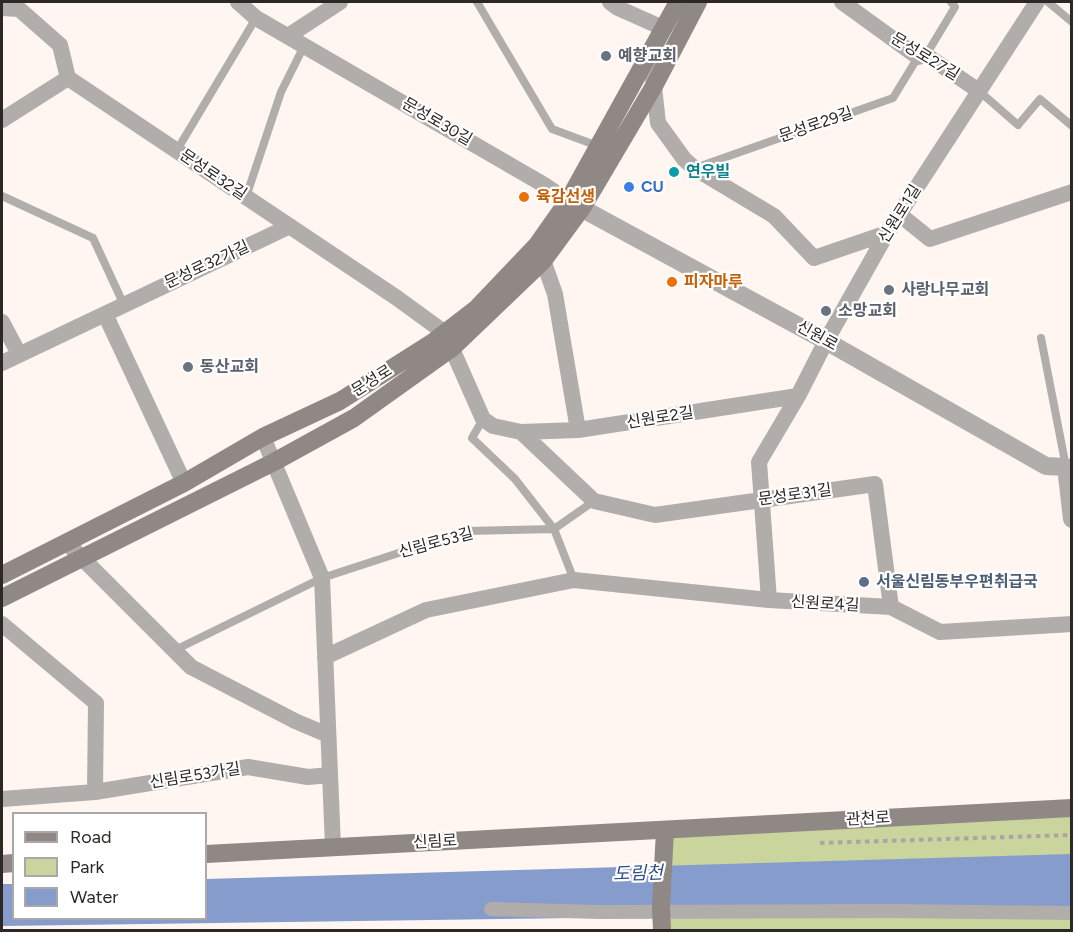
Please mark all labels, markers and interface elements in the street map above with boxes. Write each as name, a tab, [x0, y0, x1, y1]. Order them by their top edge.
street label: 문성로27길	[887, 29, 963, 85]
place label: 예향교회	[618, 46, 677, 66]
marker: 예향교회	[599, 49, 613, 63]
street label: 문성로30길	[398, 94, 476, 150]
street label: 문성로29길	[777, 103, 855, 147]
street label: 문성로32길	[176, 146, 250, 204]
place label: 연우빌	[686, 162, 730, 182]
marker: 연우빌	[667, 165, 681, 179]
place label: CU	[641, 177, 664, 197]
marker: CU	[622, 180, 636, 194]
street label: 신원로1길	[875, 181, 925, 247]
place label: 육감선생	[536, 187, 595, 207]
marker: 육감선생	[517, 190, 531, 204]
street label: 문성로32가길	[162, 237, 252, 293]
place label: 피자마루	[684, 272, 743, 292]
marker: 피자마루	[665, 275, 679, 289]
place label: 사랑나무교회	[901, 280, 989, 300]
marker: 사랑나무교회	[882, 283, 896, 297]
place label: 소망교회	[838, 301, 897, 321]
marker: 소망교회	[819, 304, 833, 318]
street label: 신원로	[793, 317, 841, 355]
place label: 동산교회	[200, 357, 259, 377]
marker: 동산교회	[181, 360, 195, 374]
street label: 문성로	[348, 361, 396, 401]
street label: 신원로2길	[625, 403, 695, 433]
street label: 문성로31길	[757, 480, 833, 510]
street label: 신림로53길	[396, 524, 476, 562]
place label: 서울신림동부우편취급국	[876, 572, 1038, 592]
marker: 서울신림동부우편취급국	[857, 575, 871, 589]
street label: 신원로4길	[790, 593, 860, 615]
street label: 신림로53가길	[148, 759, 242, 793]
street label: 관천로	[845, 808, 891, 830]
legend	[12, 812, 207, 920]
text: Road	[70, 826, 111, 848]
street label: 신림로	[412, 831, 458, 853]
text: Park	[70, 856, 104, 878]
water label: 도림천	[613, 862, 663, 886]
text: Water	[70, 886, 118, 908]

